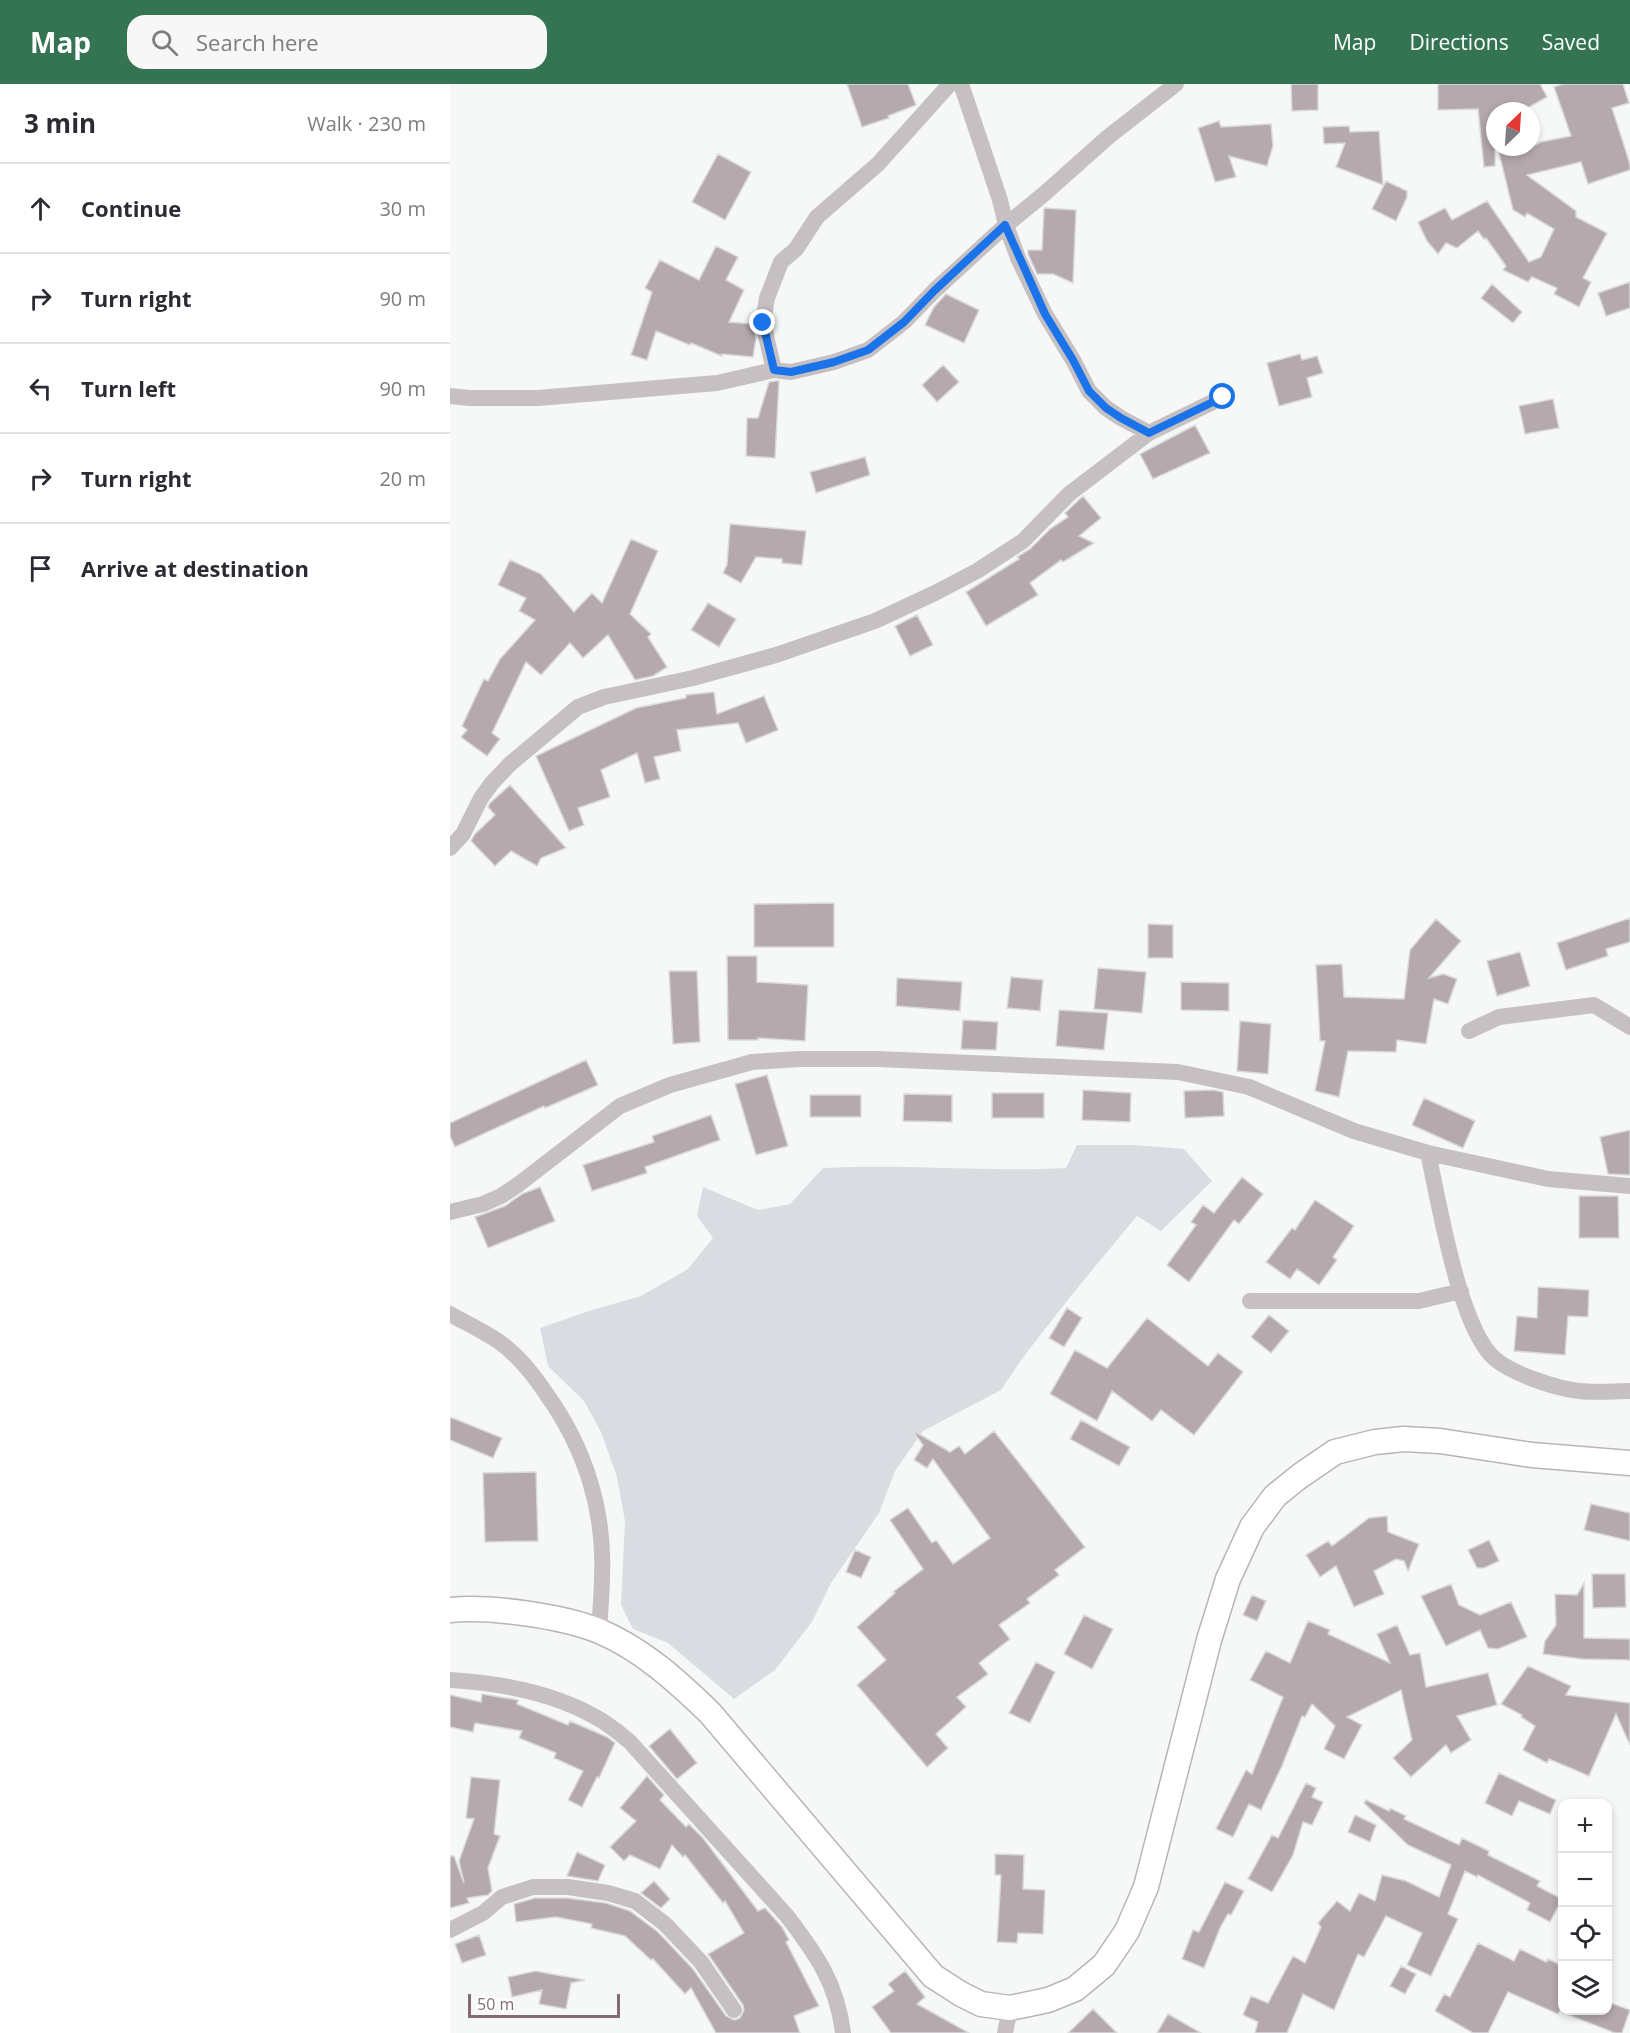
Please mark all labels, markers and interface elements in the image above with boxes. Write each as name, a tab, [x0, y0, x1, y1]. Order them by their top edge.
search box	[127, 15, 547, 69]
text: Map	[30, 23, 91, 61]
icon: search	[148, 26, 181, 59]
text: Search here	[196, 27, 319, 57]
text: Map	[1333, 28, 1376, 56]
text: Directions	[1409, 28, 1509, 56]
text: Saved	[1542, 28, 1600, 56]
north arrow	[1486, 102, 1540, 156]
text: 3 min	[24, 105, 96, 141]
text: Walk · 230 m	[307, 110, 426, 137]
icon: ahead	[24, 192, 57, 225]
text: Continue	[81, 193, 181, 223]
text: 30 m	[379, 195, 426, 222]
icon: right	[24, 282, 57, 315]
text: Turn right	[81, 283, 192, 313]
text: 90 m	[379, 285, 426, 312]
route end	[749, 309, 775, 335]
icon: left	[24, 372, 57, 405]
text: Turn left	[81, 373, 176, 403]
text: 90 m	[379, 375, 426, 402]
route start	[1209, 383, 1235, 409]
icon: right	[24, 462, 57, 495]
text: Turn right	[81, 463, 192, 493]
text: 20 m	[379, 465, 426, 492]
icon: arrive	[24, 552, 57, 585]
text: Arrive at destination	[81, 553, 309, 583]
map controls	[1558, 1799, 1612, 2015]
button: +	[1558, 1799, 1612, 1853]
button: −	[1558, 1853, 1612, 1907]
button: locate	[1558, 1907, 1612, 1961]
button: layers	[1558, 1961, 1612, 2015]
scale bar	[468, 1991, 620, 2018]
text: 50 m	[477, 1993, 514, 2015]

